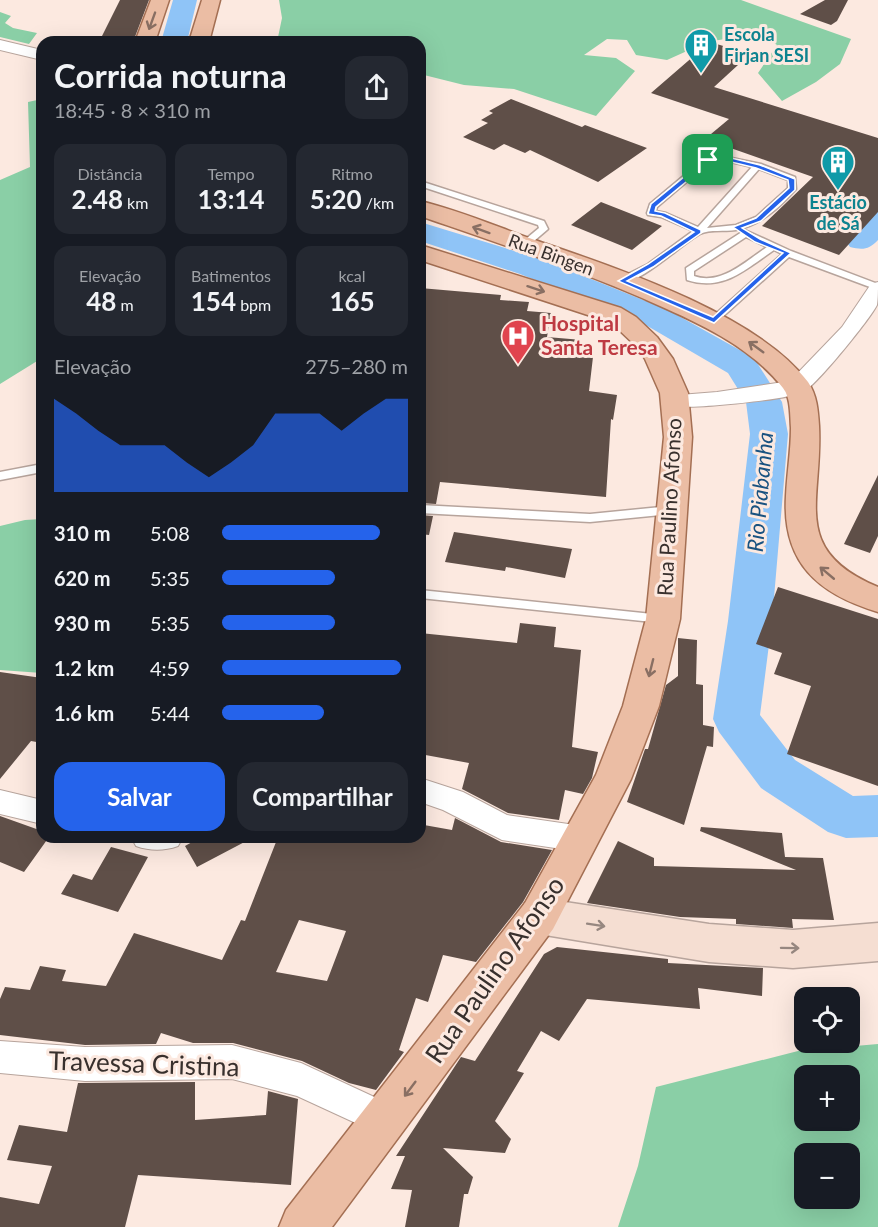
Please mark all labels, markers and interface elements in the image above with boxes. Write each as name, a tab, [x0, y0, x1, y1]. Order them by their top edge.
one-way arrow	[146, 11, 157, 30]
place label: Escola Firjan SESI	[724, 23, 809, 66]
building icon: Escola Firjan SESI	[683, 27, 719, 74]
text: Corrida noturna	[54, 55, 287, 95]
button: share	[345, 56, 408, 119]
text: 18:45 · 8 × 310 m	[54, 98, 211, 122]
pin	[682, 134, 733, 185]
icon: arrive	[691, 143, 724, 176]
building icon: Estácio de Sá	[820, 144, 856, 191]
text: Distância	[78, 164, 142, 183]
text: Tempo	[207, 164, 255, 183]
text: Ritmo	[331, 164, 373, 183]
text: 2.48	[72, 183, 123, 215]
text: 13:14	[197, 183, 265, 215]
text: 5:20	[310, 183, 362, 215]
place label: Estácio de Sá	[809, 191, 867, 234]
text: km	[123, 193, 148, 212]
text: /km	[362, 193, 394, 212]
one-way arrow	[472, 223, 491, 234]
street label: Rua Bingen	[506, 228, 597, 280]
text: Elevação	[79, 266, 141, 285]
text: Batimentos	[191, 266, 271, 285]
text: kcal	[338, 266, 366, 285]
one-way arrow	[526, 284, 545, 295]
text: 48	[86, 285, 116, 317]
text: 154	[191, 285, 236, 317]
text: 165	[329, 285, 375, 317]
text: m	[116, 295, 134, 314]
text: bpm	[236, 295, 271, 314]
place label: Hospital Santa Teresa	[541, 310, 658, 359]
hospital icon: Hospital Santa Teresa	[500, 318, 536, 365]
one-way arrow	[749, 341, 765, 353]
text: Elevação	[54, 354, 131, 378]
text: 275–280 m	[305, 354, 408, 378]
street label: Rua Paulino Afonso	[651, 417, 686, 597]
water label: Rio Piabanha	[741, 431, 778, 553]
text: 310 m	[54, 521, 110, 545]
text: 5:08	[150, 521, 190, 545]
text: 620 m	[54, 566, 110, 590]
text: 5:35	[150, 566, 190, 590]
one-way arrow	[820, 566, 835, 580]
text: 930 m	[54, 611, 110, 635]
text: 5:35	[150, 611, 190, 635]
text: 1.2 km	[54, 656, 114, 680]
text: 4:59	[150, 656, 190, 680]
one-way arrow	[644, 658, 656, 677]
text: 1.6 km	[54, 701, 114, 725]
text: 5:44	[150, 701, 190, 725]
button: Salvar	[54, 762, 225, 831]
button: Compartilhar	[237, 762, 408, 831]
street label: Rua Paulino Afonso	[418, 870, 571, 1069]
one-way arrow	[586, 920, 606, 931]
one-way arrow	[779, 942, 799, 954]
map controls	[794, 987, 860, 1209]
button: locate	[794, 987, 860, 1053]
street label: Travessa Cristina	[48, 1044, 240, 1082]
button: +	[794, 1065, 860, 1131]
one-way arrow	[404, 1080, 417, 1096]
button: −	[794, 1143, 860, 1209]

